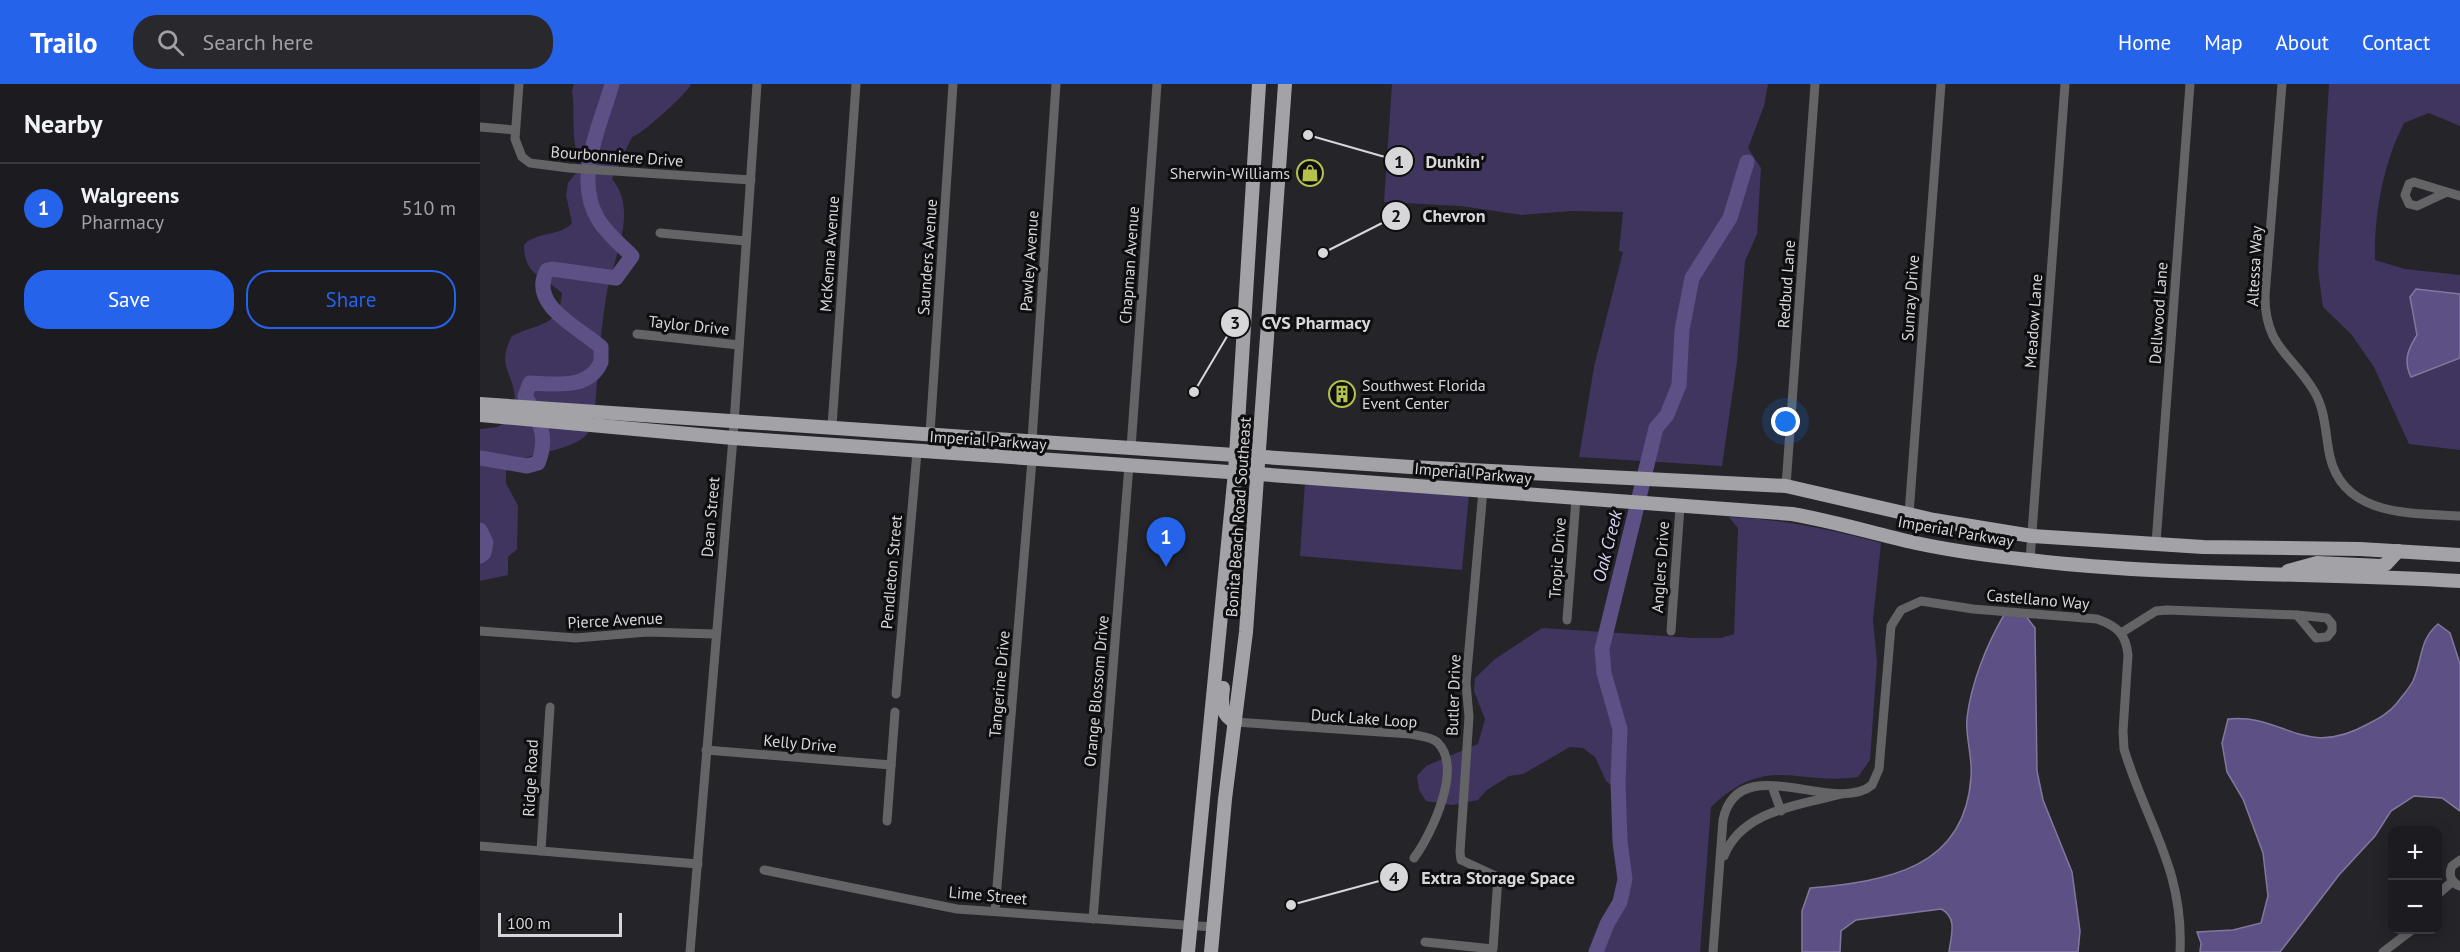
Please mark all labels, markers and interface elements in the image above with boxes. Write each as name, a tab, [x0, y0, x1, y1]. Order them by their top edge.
search box	[133, 15, 553, 69]
text: Trailo	[30, 24, 97, 61]
icon: search	[154, 26, 187, 59]
text: Search here	[202, 28, 313, 56]
text: Home	[2118, 29, 2171, 56]
text: Map	[2204, 29, 2243, 56]
text: About	[2276, 29, 2329, 56]
text: Contact	[2362, 29, 2430, 56]
text: Nearby	[24, 107, 102, 140]
street label: Bourbonniere Drive	[550, 141, 684, 171]
callout: Dunkin'	[1384, 143, 1497, 179]
text: 1	[1394, 150, 1404, 173]
text: Dunkin'	[1425, 150, 1485, 173]
shop icon: Sherwin-Williams	[1295, 158, 1325, 188]
place label: Sherwin-Williams	[1170, 163, 1290, 183]
text: Walgreens	[81, 181, 179, 209]
text: 1	[38, 195, 49, 221]
text: 510 m	[402, 195, 456, 221]
street label: McKenna Avenue	[815, 195, 843, 313]
street label: Saunders Avenue	[913, 198, 941, 316]
callout: Chevron	[1381, 198, 1498, 234]
text: 2	[1391, 204, 1401, 227]
text: Chevron	[1422, 204, 1486, 227]
street label: Chapman Avenue	[1115, 206, 1143, 324]
text: Pharmacy	[81, 209, 164, 235]
street label: Pawley Avenue	[1015, 210, 1043, 312]
street label: Altessa Way	[2242, 225, 2266, 307]
street label: Redbud Lane	[1773, 239, 1799, 329]
street label: Sunray Drive	[1897, 254, 1923, 342]
street label: Dellwood Lane	[2144, 261, 2172, 365]
button: Save	[24, 270, 234, 329]
button: Share	[246, 270, 456, 329]
street label: Meadow Lane	[2020, 273, 2046, 369]
callout: CVS Pharmacy	[1220, 305, 1382, 341]
street label: Taylor Drive	[647, 311, 731, 339]
text: 3	[1230, 311, 1240, 334]
text: CVS Pharmacy	[1262, 311, 1371, 334]
place label: Southwest Florida Event Center	[1362, 375, 1486, 413]
building icon: Southwest Florida Event Center	[1327, 379, 1357, 409]
your location	[1771, 407, 1800, 436]
street label: Bonita Beach Road Southeast	[1221, 416, 1255, 618]
street label: Imperial Parkway	[929, 426, 1048, 454]
street label: Imperial Parkway	[1414, 458, 1533, 488]
street label: Dean Street	[697, 476, 724, 558]
water label: Oak Creek	[1587, 507, 1627, 584]
street label: Imperial Parkway	[1896, 511, 2016, 551]
street label: Pendleton Street	[876, 514, 906, 630]
street label: Tropic Drive	[1544, 517, 1570, 599]
pin: 1	[1146, 518, 1186, 567]
street label: Anglers Drive	[1647, 521, 1673, 613]
street label: Castellano Way	[1986, 585, 2091, 614]
street label: Pierce Avenue	[567, 608, 663, 632]
street label: Orange Blossom Drive	[1079, 615, 1113, 767]
street label: Tangerine Drive	[984, 630, 1014, 738]
street label: Butler Drive	[1442, 654, 1464, 736]
street label: Duck Lake Loop	[1310, 704, 1418, 732]
street label: Kelly Drive	[763, 730, 837, 756]
street label: Ridge Road	[518, 739, 542, 817]
map controls	[2388, 826, 2442, 934]
button: +	[2388, 826, 2442, 880]
callout: Extra Storage Space	[1379, 859, 1587, 895]
text: 4	[1389, 866, 1399, 889]
text: Extra Storage Space	[1421, 866, 1575, 889]
button: −	[2388, 880, 2442, 934]
street label: Lime Street	[948, 882, 1029, 908]
scale bar	[498, 910, 622, 938]
text: 100 m	[507, 913, 550, 933]

